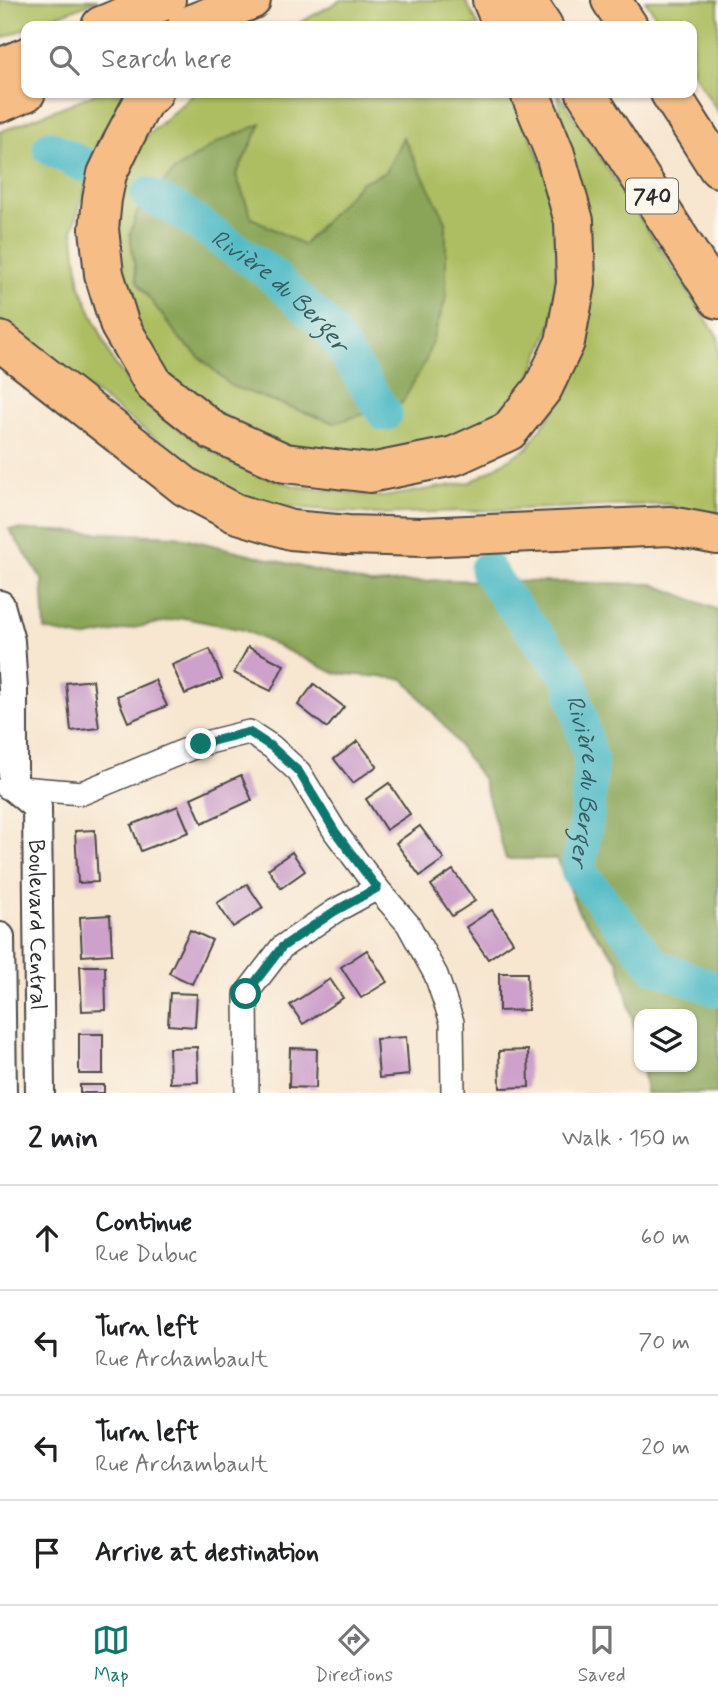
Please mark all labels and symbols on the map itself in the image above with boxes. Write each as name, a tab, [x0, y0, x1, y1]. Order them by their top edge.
road number: 740	[626, 178, 678, 214]
water label: Rivière du Berger	[204, 223, 357, 362]
water label: Rivière du Berger	[558, 692, 605, 872]
route end	[185, 728, 216, 759]
street label: Boulevard Central	[20, 839, 52, 1010]
route start	[230, 978, 261, 1009]

